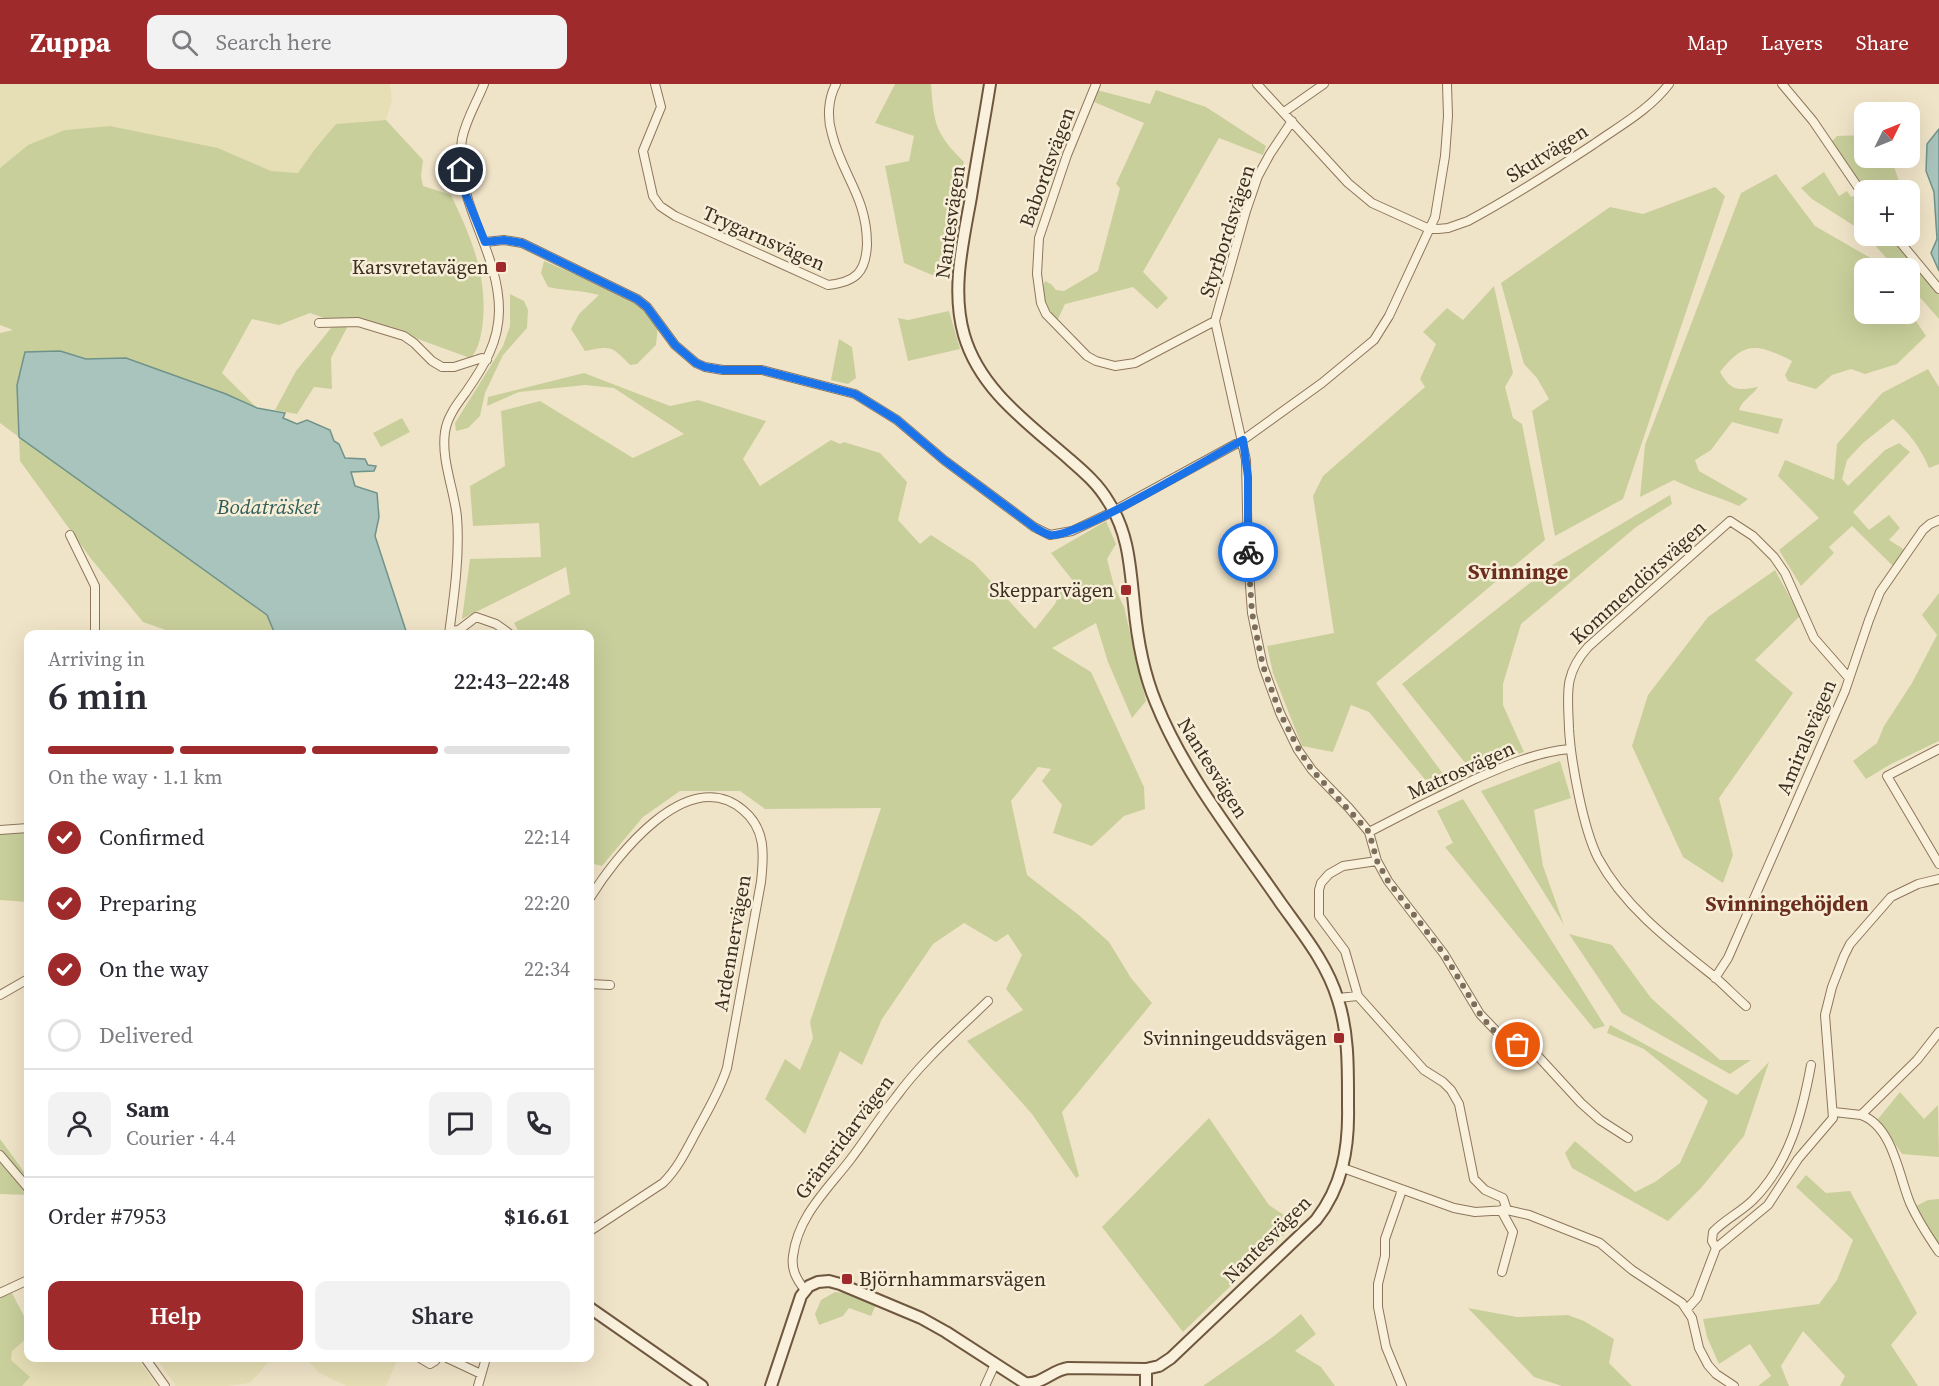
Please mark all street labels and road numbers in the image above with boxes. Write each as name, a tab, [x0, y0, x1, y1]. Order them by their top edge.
street label: Babordsvägen	[1012, 103, 1082, 231]
street label: Skutvägen	[1501, 117, 1593, 189]
street label: Styrbordsvägen	[1192, 161, 1262, 301]
street label: Nantesvägen	[928, 164, 972, 280]
street label: Trygarnsvägen	[698, 198, 830, 278]
street label: Kommendörsvägen	[1564, 513, 1712, 651]
street label: Amiralsvägen	[1769, 675, 1843, 799]
street label: Nantesvägen	[1171, 712, 1255, 824]
street label: Matrosvägen	[1403, 734, 1519, 806]
street label: Ardennervägen	[706, 872, 758, 1014]
street label: Gränsridarvägen	[788, 1069, 900, 1205]
street label: Nantesvägen	[1217, 1189, 1317, 1289]

